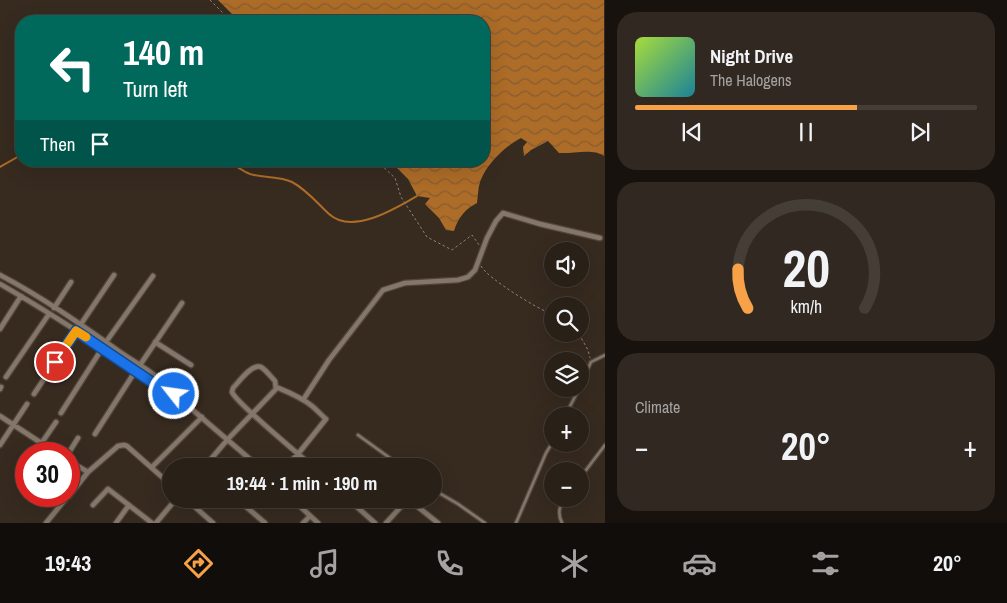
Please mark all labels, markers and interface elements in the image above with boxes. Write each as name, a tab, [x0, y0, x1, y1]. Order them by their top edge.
text: 140 m	[123, 29, 204, 76]
icon: left	[40, 35, 105, 100]
text: Night Drive	[710, 43, 793, 69]
text: The Halogens	[710, 69, 792, 91]
text: Turn left	[123, 74, 188, 104]
icon: previous	[678, 118, 706, 146]
icon: pause	[792, 118, 820, 146]
icon: next	[906, 118, 934, 146]
icon: arrive	[86, 130, 114, 158]
text: Then	[40, 131, 76, 157]
text: 20	[782, 233, 830, 303]
map controls	[544, 242, 589, 507]
button: sound	[544, 242, 589, 287]
text: km/h	[790, 295, 822, 319]
button: search	[544, 297, 589, 342]
pin	[34, 341, 76, 383]
icon: arrive	[41, 348, 69, 376]
button: layers	[544, 352, 589, 397]
position arrow	[147, 367, 199, 419]
text: Climate	[635, 396, 680, 418]
button: +	[544, 407, 589, 452]
text: 20°	[781, 421, 831, 472]
text: −	[635, 428, 648, 466]
text: +	[964, 428, 977, 466]
speed limit sign: 30	[15, 442, 80, 507]
button: −	[544, 462, 589, 507]
text: 19:44 · 1 min · 190 m	[227, 470, 377, 496]
icon: directions	[181, 546, 216, 581]
icon: music	[307, 546, 342, 581]
icon: phone	[432, 546, 467, 581]
icon: climate	[557, 546, 592, 581]
icon: car	[682, 546, 717, 581]
icon: filters	[808, 546, 843, 581]
text: 19:43	[45, 548, 91, 578]
text: 20°	[933, 548, 962, 578]

